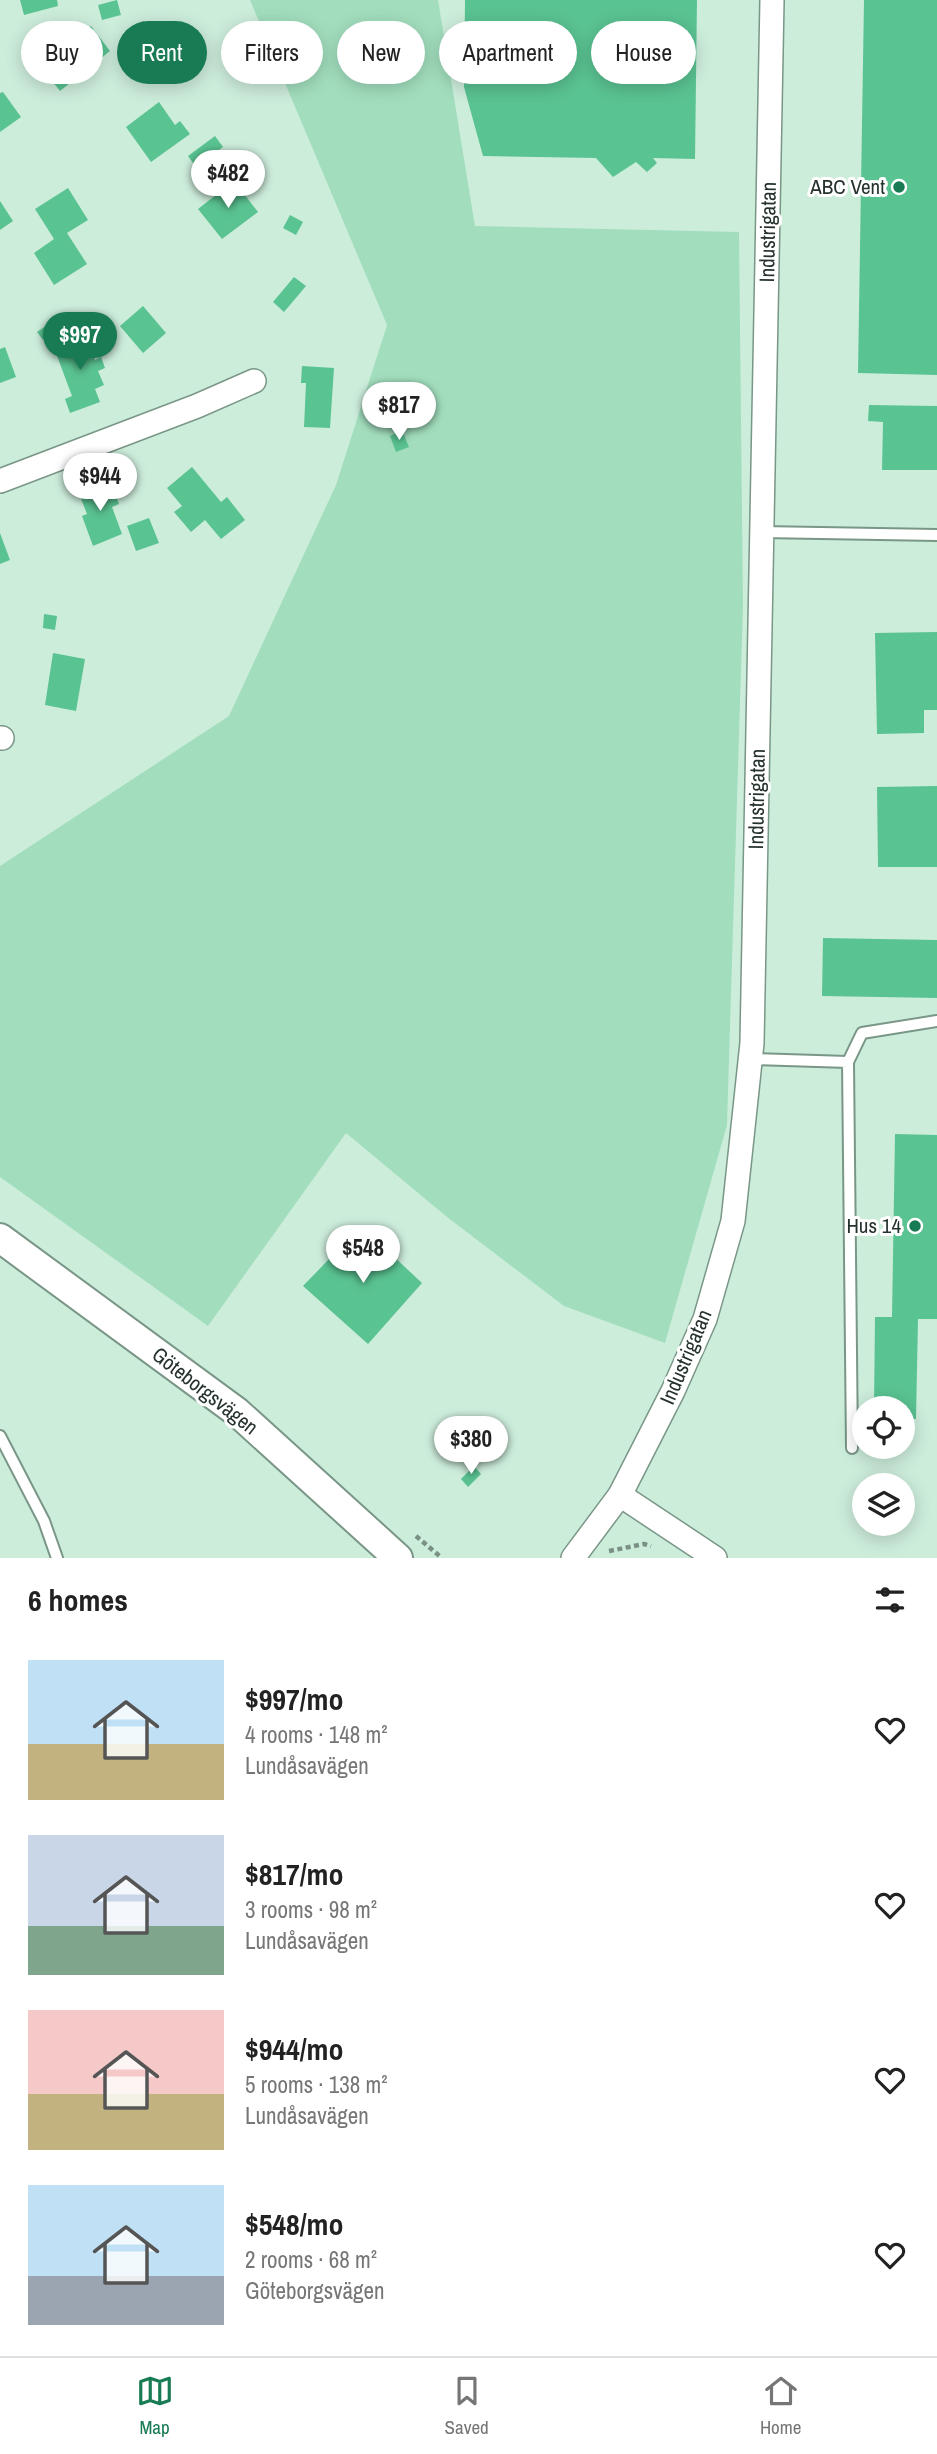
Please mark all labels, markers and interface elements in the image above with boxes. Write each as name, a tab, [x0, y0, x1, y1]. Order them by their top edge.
chip: Buy	[21, 21, 103, 84]
chip: Rent	[117, 21, 207, 84]
chip: Filters	[221, 21, 323, 84]
chip: New	[337, 21, 425, 84]
chip: Apartment	[439, 21, 577, 84]
chip: House	[591, 21, 696, 84]
pin: $482	[187, 150, 269, 210]
text: $482	[207, 157, 249, 188]
place label: ABC Vent	[809, 172, 885, 201]
marker: ABC Vent	[891, 179, 907, 195]
street label: Industrigatan	[752, 181, 783, 283]
pin: $997	[39, 312, 121, 372]
text: $997	[59, 319, 101, 350]
pin: $817	[358, 382, 440, 442]
text: $817	[378, 389, 420, 420]
pin: $944	[59, 454, 141, 513]
text: $944	[79, 460, 121, 491]
street label: Industrigatan	[741, 748, 772, 850]
place label: Hus 14	[846, 1211, 901, 1240]
marker: Hus 14	[907, 1218, 923, 1234]
pin: $548	[322, 1226, 404, 1285]
text: $548	[342, 1232, 384, 1263]
street label: Industrigatan	[653, 1305, 719, 1409]
street label: Göteborgsvägen	[146, 1340, 264, 1441]
map controls	[852, 1396, 915, 1536]
button: locate	[852, 1396, 915, 1459]
pin: $380	[430, 1416, 512, 1476]
text: $380	[450, 1423, 492, 1454]
button: layers	[852, 1473, 915, 1536]
text: 6 homes	[28, 1580, 128, 1620]
icon: filters	[871, 1581, 909, 1619]
text: $997/mo	[245, 1679, 343, 1719]
icon: home	[84, 1688, 168, 1772]
icon: heart	[871, 1711, 909, 1749]
text: 4 rooms · 148 m²	[245, 1719, 388, 1750]
text: Lundåsavägen	[245, 1750, 369, 1781]
text: $817/mo	[245, 1854, 343, 1894]
icon: home	[84, 1863, 168, 1947]
icon: heart	[871, 1886, 909, 1924]
text: 3 rooms · 98 m²	[245, 1894, 377, 1925]
text: Lundåsavägen	[245, 1925, 369, 1956]
text: $944/mo	[245, 2029, 343, 2069]
icon: home	[84, 2038, 168, 2122]
icon: heart	[871, 2061, 909, 2099]
text: 5 rooms · 138 m²	[245, 2069, 388, 2100]
text: Lundåsavägen	[245, 2100, 369, 2131]
text: $548/mo	[245, 2204, 343, 2244]
icon: home	[84, 2213, 168, 2297]
icon: heart	[871, 2236, 909, 2274]
text: 2 rooms · 68 m²	[245, 2244, 377, 2275]
text: Göteborgsvägen	[245, 2275, 384, 2306]
tab: Map	[136, 2372, 174, 2440]
tab: Saved	[445, 2372, 489, 2440]
tab: Home	[760, 2372, 801, 2440]

